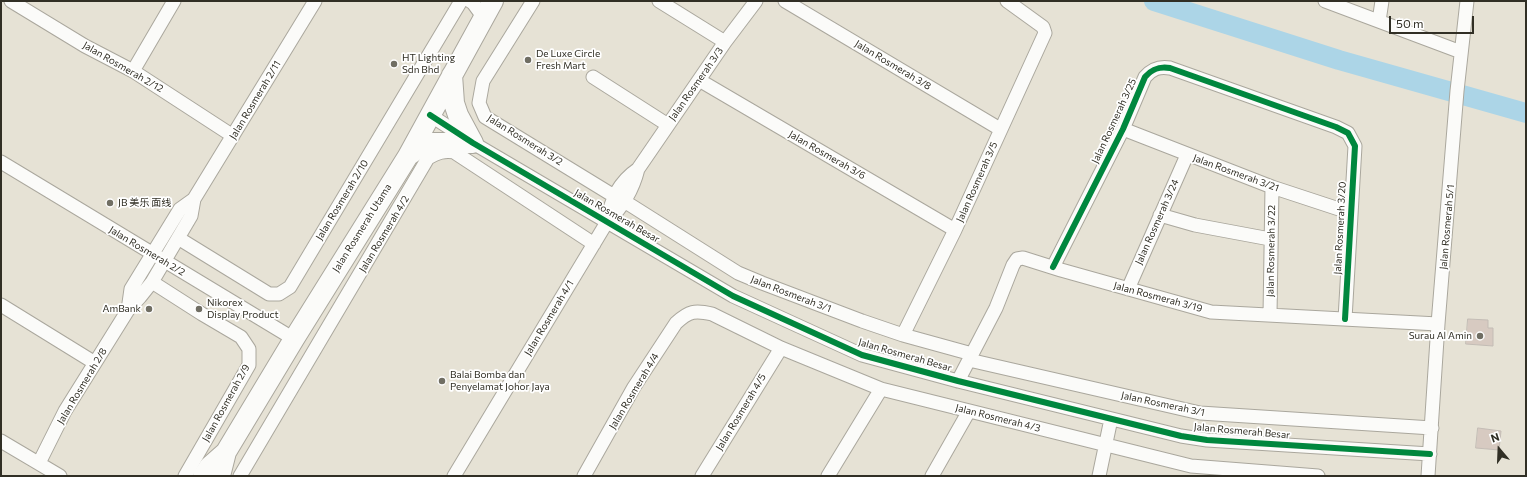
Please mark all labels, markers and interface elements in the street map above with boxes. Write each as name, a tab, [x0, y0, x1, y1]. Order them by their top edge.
scale bar	[1391, 8, 1476, 34]
text: 50 m	[1396, 16, 1424, 30]
street label: Jalan Rosmerah 3/8	[853, 37, 933, 93]
street label: Jalan Rosmerah 2/12	[81, 39, 165, 95]
street label: Jalan Rosmerah 3/3	[666, 45, 726, 123]
place label: De Luxe Circle Fresh Mart	[536, 48, 600, 72]
place label: HT Lighting Sdn Bhd	[402, 52, 455, 76]
marker: De Luxe Circle Fresh Mart	[523, 55, 533, 65]
street label: Jalan Rosmerah 2/11	[227, 58, 283, 142]
marker: HT Lighting Sdn Bhd	[389, 59, 399, 69]
street label: Jalan Rosmerah 3/25	[1089, 77, 1139, 165]
street label: Jalan Rosmerah 3/2	[485, 112, 565, 168]
street label: Jalan Rosmerah 3/6	[786, 128, 868, 182]
street label: Jalan Rosmerah 3/5	[954, 140, 1000, 224]
street label: Jalan Rosmerah 3/21	[1191, 152, 1281, 194]
street label: Jalan Rosmerah 2/10	[313, 158, 371, 242]
street label: Jalan Rosmerah 3/24	[1133, 177, 1181, 267]
street label: Jalan Rosmerah 3/20	[1332, 181, 1348, 275]
street label: Jalan Rosmerah Utama	[330, 182, 394, 274]
street label: Jalan Rosmerah 5/1	[1437, 184, 1457, 270]
street label: Jalan Rosmerah Besar	[572, 187, 662, 245]
street label: Jalan Rosmerah 4/2	[356, 194, 412, 274]
place label: JB 美乐 面线	[118, 197, 171, 209]
marker: JB 美乐 面线	[105, 198, 115, 208]
street label: Jalan Rosmerah 3/22	[1264, 205, 1278, 297]
street label: Jalan Rosmerah 2/2	[107, 224, 187, 278]
street label: Jalan Rosmerah 3/1	[749, 273, 833, 315]
street label: Jalan Rosmerah 4/1	[522, 278, 576, 358]
street label: Jalan Rosmerah 3/19	[1112, 279, 1204, 315]
place label: Nikorex Display Product	[207, 297, 279, 320]
place label: AmBank	[103, 303, 141, 315]
marker: AmBank	[144, 304, 154, 314]
marker: Nikorex Display Product	[194, 304, 204, 314]
place label: Surau Al Amin	[1409, 330, 1472, 342]
marker: Surau Al Amin	[1475, 331, 1485, 341]
street label: Jalan Rosmerah Besar	[857, 336, 953, 374]
street label: Jalan Rosmerah 2/8	[54, 346, 110, 426]
street label: Jalan Rosmerah 4/4	[607, 351, 661, 431]
street label: Jalan Rosmerah 2/9	[200, 362, 252, 444]
place label: Balai Bomba dan Penyelamat Johor Jaya	[450, 369, 550, 392]
street label: Jalan Rosmerah 4/5	[713, 371, 769, 453]
marker: Balai Bomba dan Penyelamat Johor Jaya	[437, 376, 447, 386]
street label: Jalan Rosmerah 3/1	[1120, 389, 1206, 419]
street label: Jalan Rosmerah 4/3	[954, 402, 1042, 434]
street label: Jalan Rosmerah Besar	[1193, 421, 1291, 441]
north arrow	[1479, 429, 1519, 469]
text: N	[1489, 430, 1501, 445]

